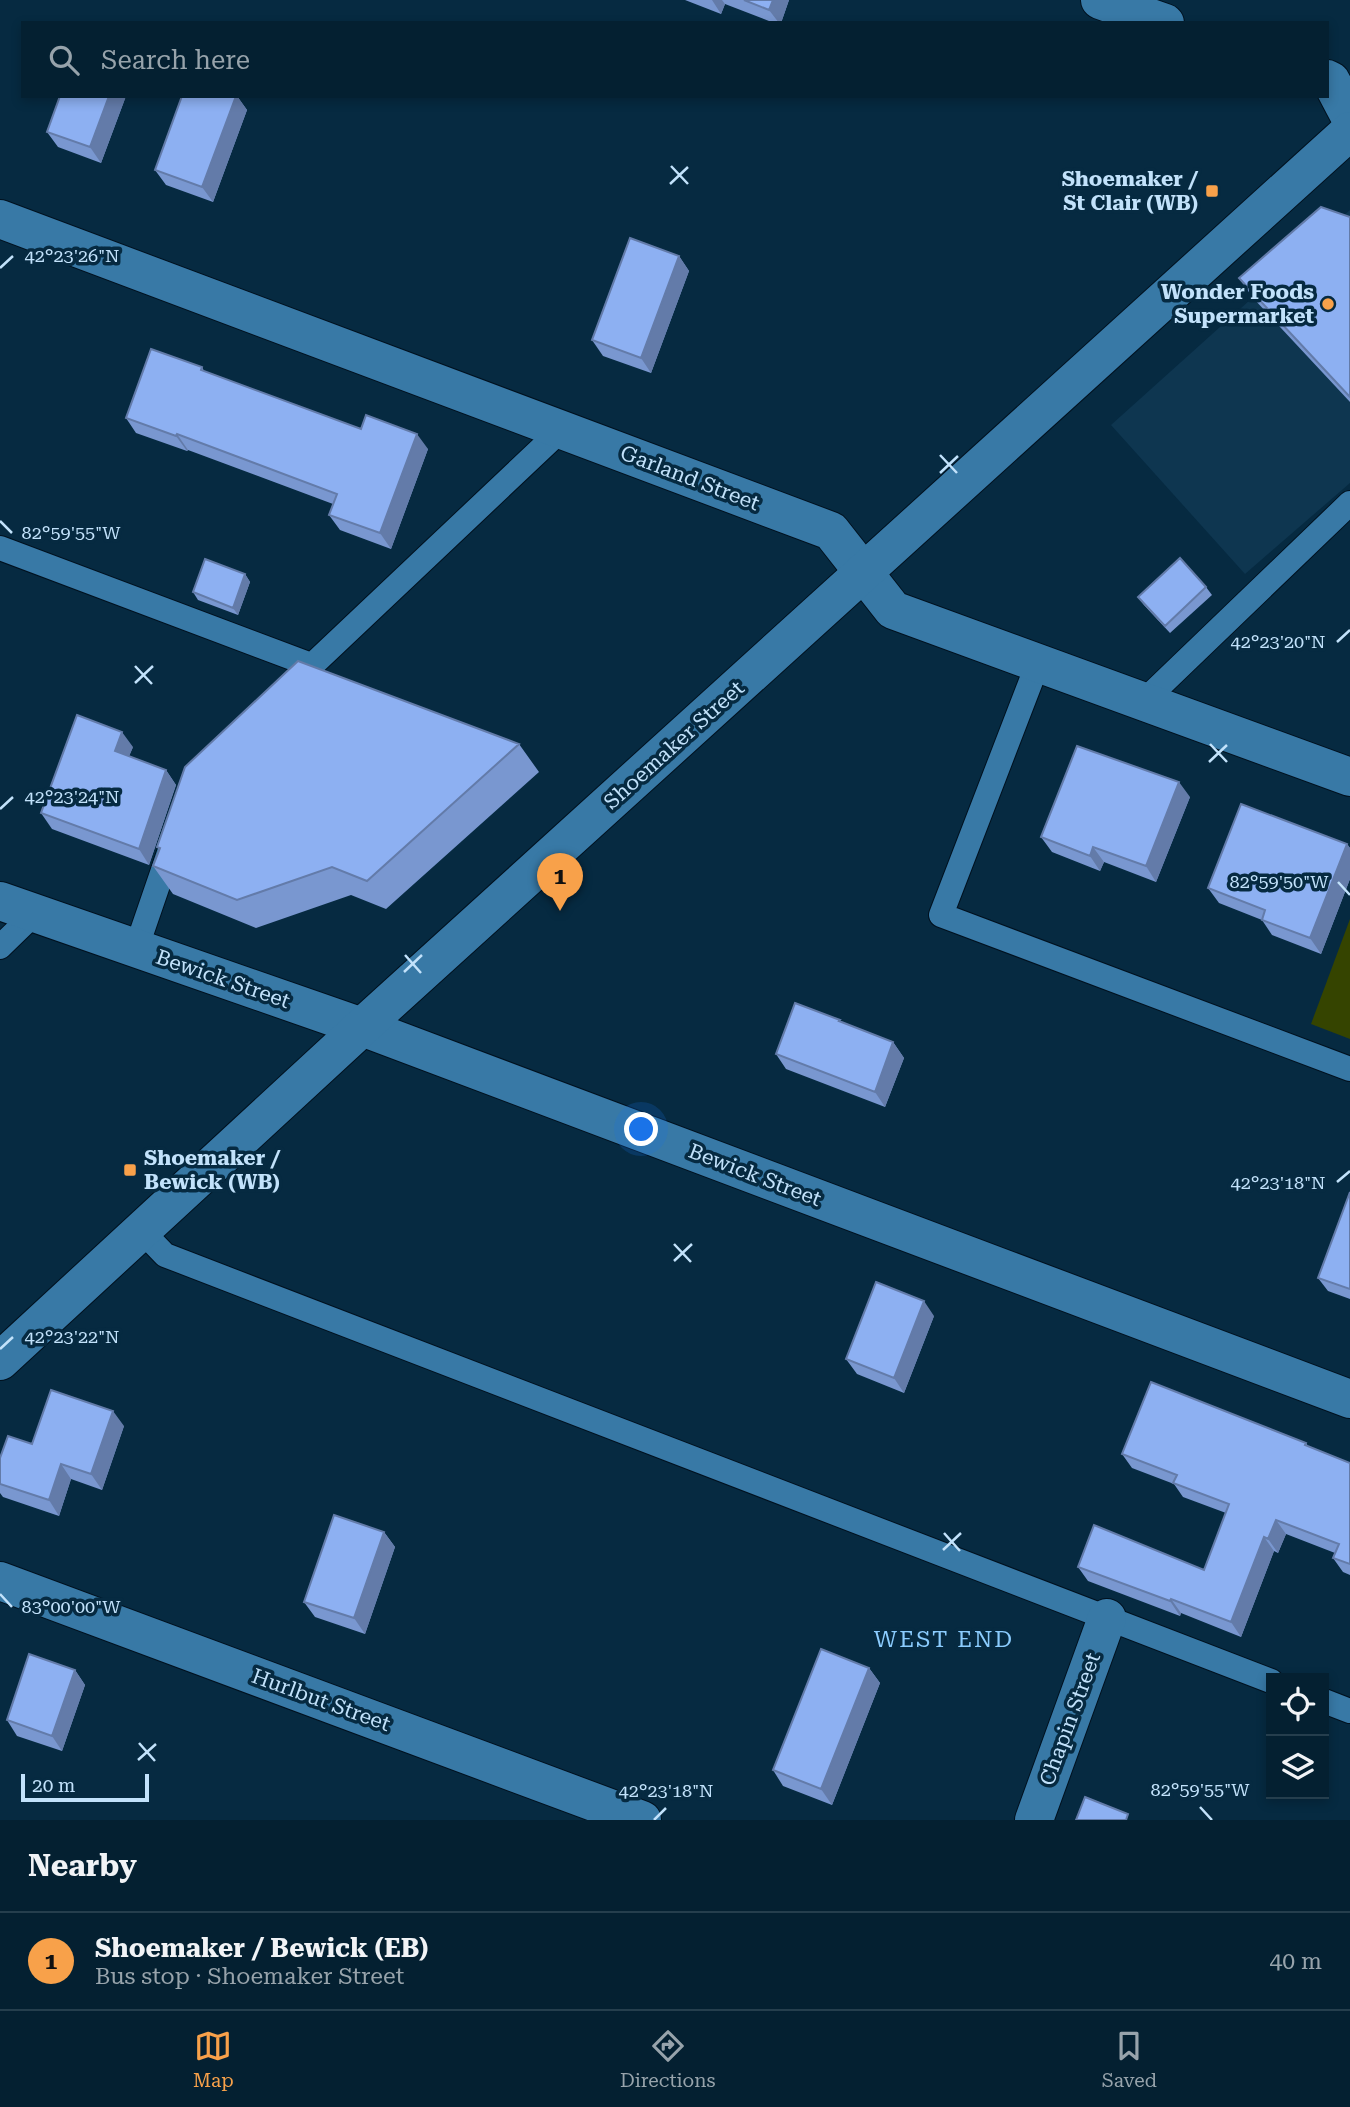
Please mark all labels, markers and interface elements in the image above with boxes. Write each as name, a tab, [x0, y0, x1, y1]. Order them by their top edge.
search box	[21, 21, 1329, 98]
icon: search	[45, 41, 83, 79]
text: Search here	[101, 45, 250, 75]
place label: Shoemaker / St Clair (WB)	[1062, 167, 1199, 215]
marker: Shoemaker / St Clair (WB)	[1204, 183, 1220, 199]
text: 42°23'26"N	[25, 245, 119, 266]
place label: Wonder Foods Supermarket	[1161, 280, 1314, 328]
marker: Wonder Foods Supermarket	[1320, 296, 1336, 312]
street label: Garland Street	[617, 440, 763, 516]
text: 82°59'55"W	[22, 522, 121, 543]
text: 42°23'20"N	[1231, 631, 1325, 652]
street label: Shoemaker Street	[599, 676, 749, 814]
text: 42°23'24"N	[25, 786, 119, 807]
pin: 1	[537, 853, 583, 911]
text: 82°59'50"W	[1230, 871, 1329, 892]
street label: Bewick Street	[153, 945, 293, 1013]
your location	[624, 1112, 658, 1146]
street label: Bewick Street	[685, 1139, 825, 1211]
place label: Shoemaker / Bewick (WB)	[144, 1146, 282, 1194]
marker: Shoemaker / Bewick (WB)	[122, 1162, 138, 1178]
text: 42°23'18"N	[1231, 1172, 1325, 1193]
text: 42°23'22"N	[25, 1326, 119, 1347]
text: 83°00'00"W	[22, 1596, 121, 1617]
district label: WEST END	[874, 1626, 1014, 1653]
street label: Chapin Street	[1035, 1649, 1105, 1789]
street label: Hurlbut Street	[248, 1664, 394, 1736]
map controls	[1266, 1673, 1329, 1799]
button: locate	[1266, 1673, 1329, 1736]
button: layers	[1266, 1736, 1329, 1799]
scale bar	[21, 1771, 149, 1803]
text: 20 m	[32, 1774, 75, 1797]
text: 82°59'55"W	[1151, 1779, 1250, 1800]
text: 42°23'18"N	[619, 1780, 713, 1801]
text: Nearby	[28, 1848, 137, 1883]
text: Shoemaker / Bewick (EB)	[95, 1933, 428, 1963]
text: 1	[45, 1948, 57, 1975]
text: 40 m	[1269, 1948, 1322, 1975]
text: Bus stop · Shoemaker Street	[95, 1963, 404, 1990]
tab: Map	[193, 2027, 234, 2092]
tab: Directions	[620, 2027, 716, 2092]
tab: Saved	[1102, 2027, 1157, 2092]

